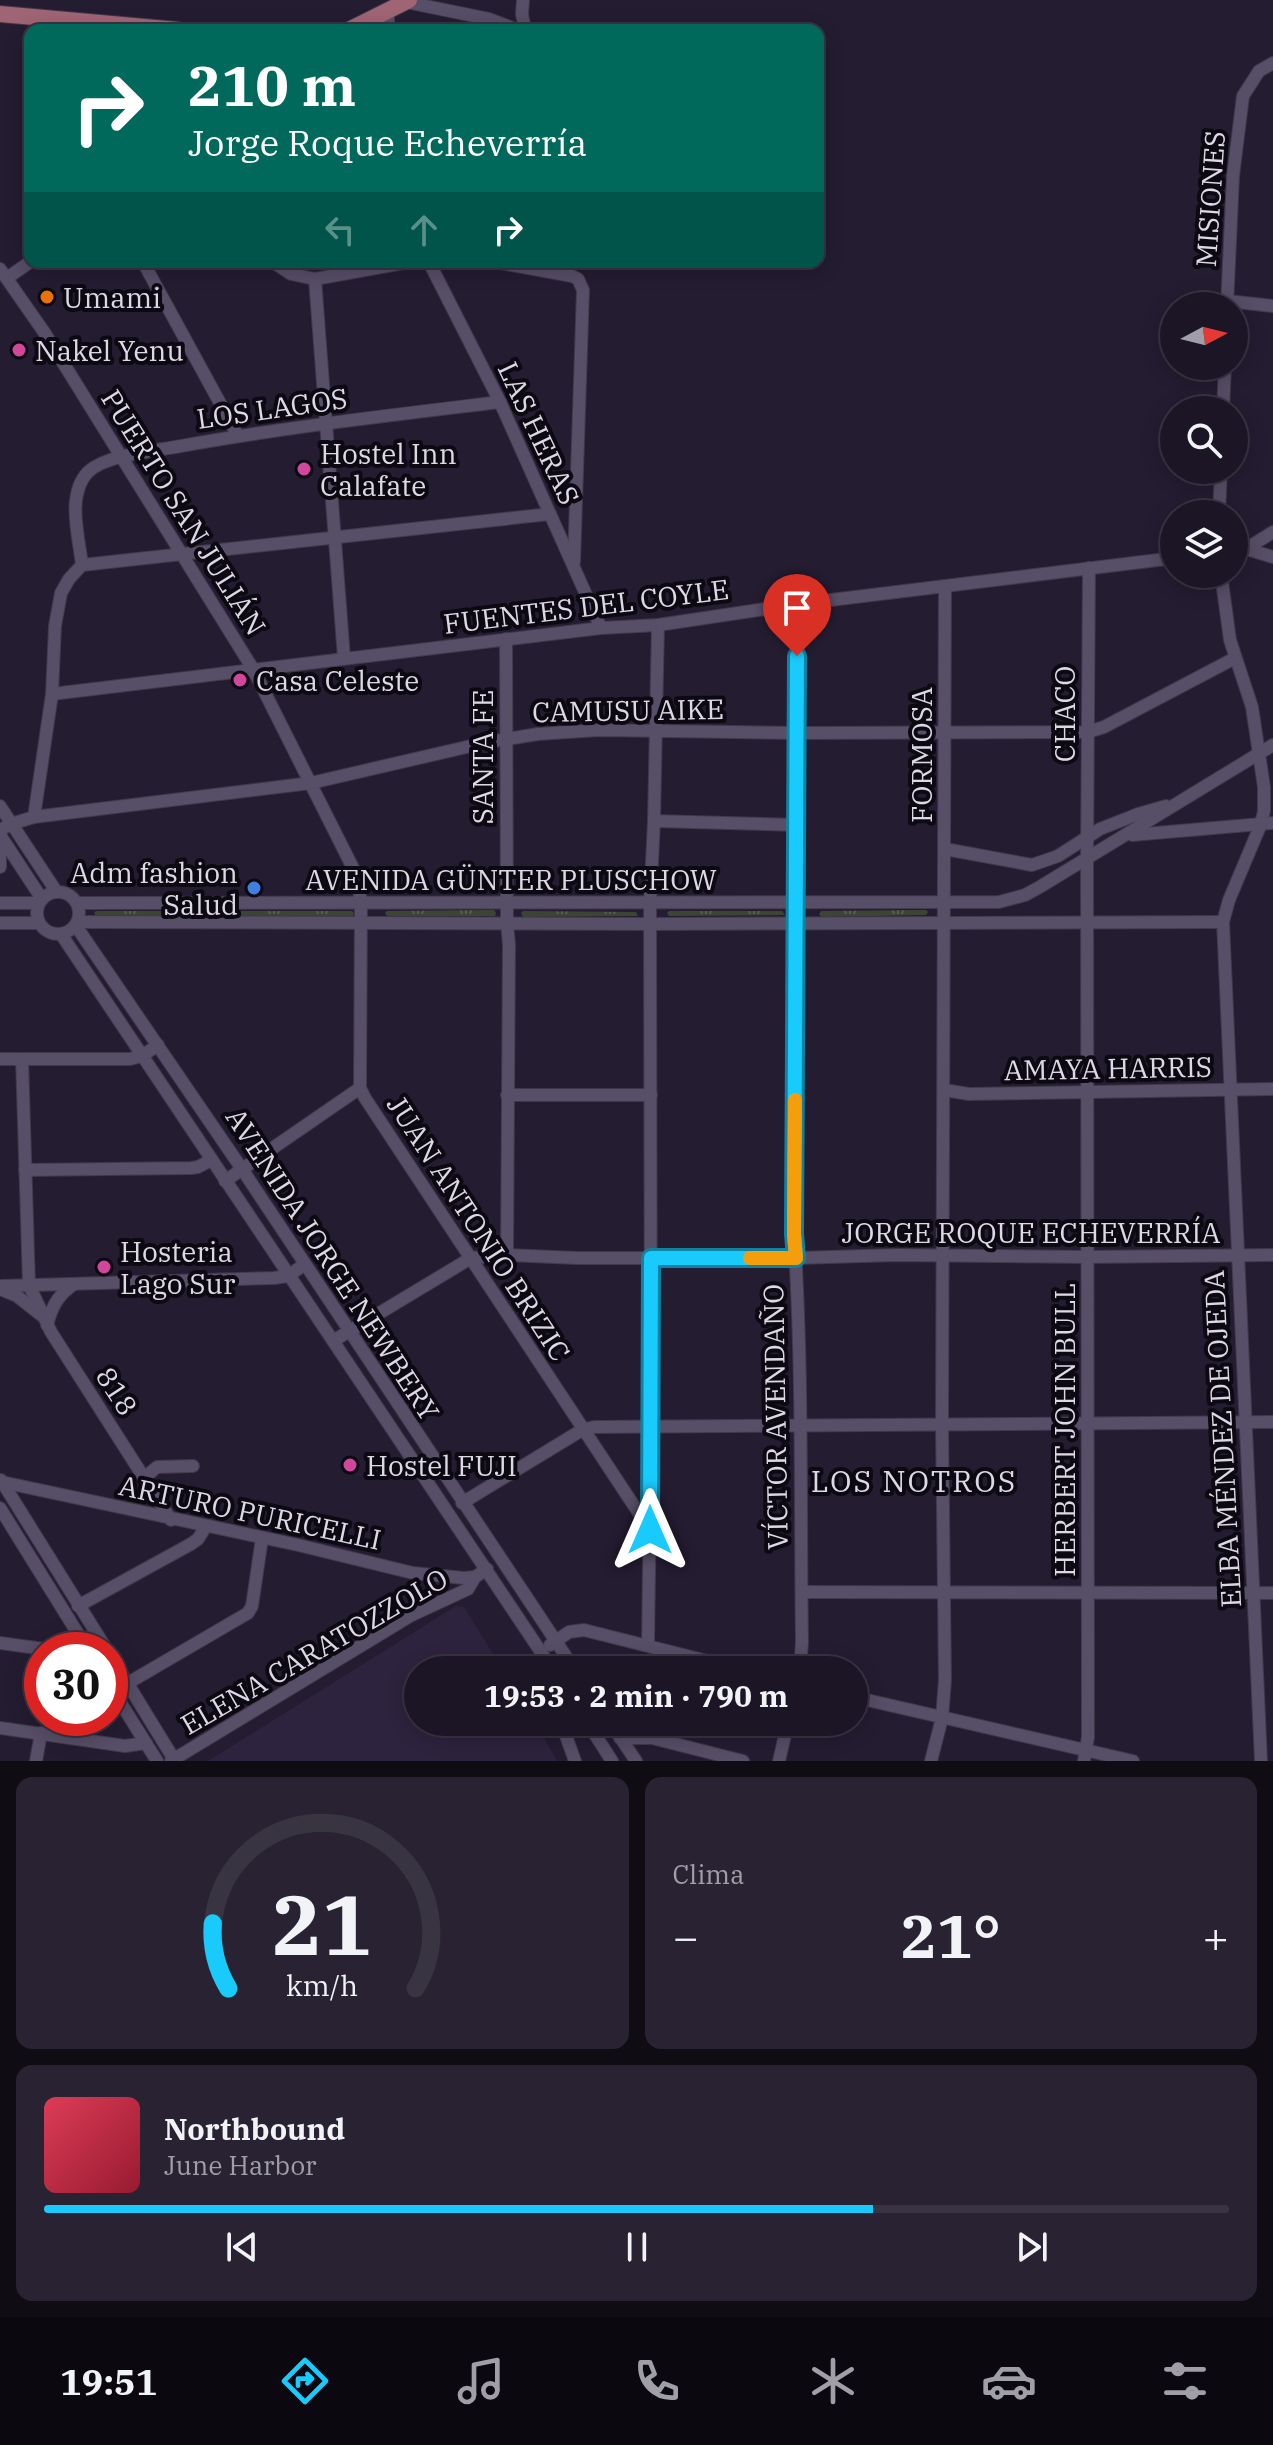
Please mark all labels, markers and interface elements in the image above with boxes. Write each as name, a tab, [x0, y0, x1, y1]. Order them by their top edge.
text: 210 m	[188, 49, 356, 121]
icon: right	[56, 56, 160, 160]
text: Jorge Roque Echeverría	[188, 119, 587, 166]
street label: MISIONES	[1187, 130, 1233, 268]
icon: left	[318, 208, 362, 252]
icon: ahead	[402, 208, 446, 252]
icon: right	[486, 208, 530, 252]
place label: Umami	[63, 279, 161, 316]
marker: Umami	[38, 288, 56, 306]
north arrow	[1160, 292, 1248, 380]
map controls	[1160, 292, 1248, 588]
place label: Nakel Yenu	[35, 332, 184, 369]
marker: Nakel Yenu	[10, 341, 28, 359]
street label: LAS HERAS	[490, 355, 588, 511]
street label: LOS LAGOS	[194, 379, 350, 437]
street label: PUERTO SAN JULIÁN	[93, 382, 275, 642]
button: search	[1160, 396, 1248, 484]
place label: Hostel Inn Calafate	[320, 435, 457, 504]
marker: Hostel Inn Calafate	[295, 460, 313, 478]
button: layers	[1160, 500, 1248, 588]
street label: FUENTES DEL COYLE	[441, 570, 731, 642]
pin	[763, 574, 831, 656]
icon: arrive	[775, 586, 819, 630]
place label: Casa Celeste	[256, 662, 419, 699]
street label: CHACO	[1046, 666, 1083, 762]
marker: Casa Celeste	[231, 671, 249, 689]
street label: FORMOSA	[903, 687, 940, 823]
street label: SANTA FE	[464, 689, 501, 825]
street label: CAMUSU AIKE	[532, 690, 724, 730]
place label: Adm fashion Salud	[70, 854, 238, 923]
street label: AVENIDA GÜNTER PLUSCHOW	[305, 861, 717, 898]
marker: Adm fashion Salud	[245, 879, 263, 897]
street label: AMAYA HARRIS	[1004, 1048, 1212, 1088]
street label: JUAN ANTONIO BRIZIC	[379, 1088, 579, 1368]
street label: AVENIDA JORGE NEWBERY	[218, 1101, 448, 1428]
street label: JORGE ROQUE ECHEVERRÍA	[842, 1214, 1220, 1251]
place label: Hosteria Lago Sur	[120, 1233, 236, 1302]
marker: Hosteria Lago Sur	[95, 1258, 113, 1276]
street label: ELBA MÉNDEZ DE OJEDA	[1195, 1269, 1249, 1609]
street label: HERBERT JOHN BULL	[1046, 1283, 1083, 1577]
street label: VÍCTOR AVENDAÑO	[754, 1284, 796, 1550]
street label: 818	[88, 1360, 146, 1422]
place label: Hostel FUJI	[366, 1447, 517, 1484]
marker: Hostel FUJI	[341, 1456, 359, 1474]
district label: LOS NOTROS	[811, 1461, 1017, 1500]
street label: ARTURO PURICELLI	[116, 1466, 384, 1558]
position arrow	[608, 1488, 692, 1572]
street label: ELENA CARATOZZOLO	[174, 1559, 454, 1743]
speed limit sign: 30	[24, 1632, 128, 1736]
text: 19:53 · 2 min · 790 m	[484, 1676, 788, 1715]
text: Clima	[673, 1857, 744, 1891]
text: 21	[272, 1870, 372, 1978]
text: 21°	[901, 1896, 1001, 1975]
text: −	[673, 1908, 699, 1965]
text: +	[1203, 1908, 1229, 1965]
text: km/h	[286, 1967, 358, 2004]
text: Northbound	[164, 2109, 345, 2148]
text: June Harbor	[164, 2148, 317, 2182]
icon: previous	[220, 2225, 264, 2269]
icon: pause	[615, 2225, 659, 2269]
icon: next	[1010, 2225, 1054, 2269]
icon: directions	[277, 2353, 333, 2409]
icon: music	[453, 2353, 509, 2409]
icon: phone	[629, 2353, 685, 2409]
icon: climate	[805, 2353, 861, 2409]
icon: car	[981, 2353, 1037, 2409]
icon: filters	[1157, 2353, 1213, 2409]
text: 19:51	[60, 2358, 157, 2405]

